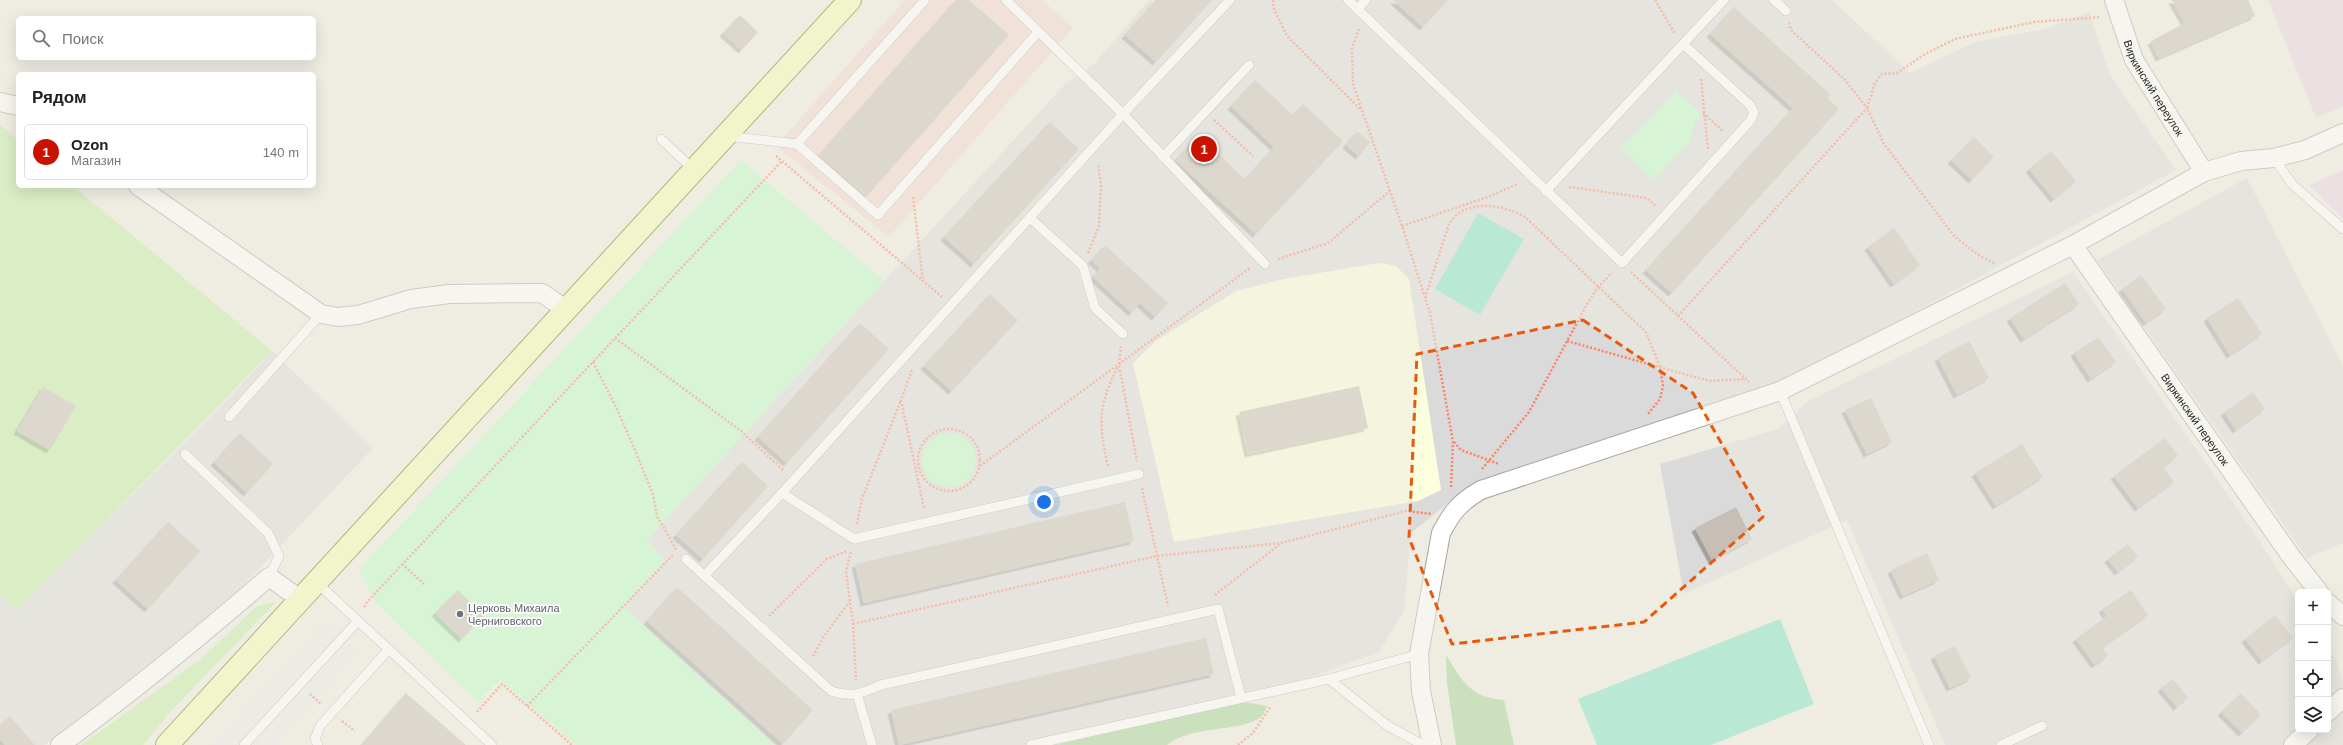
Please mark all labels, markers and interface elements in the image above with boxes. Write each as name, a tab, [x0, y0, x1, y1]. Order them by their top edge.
search box	[16, 16, 316, 60]
icon: search	[30, 27, 52, 49]
text: Поиск	[62, 30, 104, 47]
street label: Виркинский переулок	[2122, 38, 2186, 138]
text: Рядом	[32, 88, 87, 107]
pin: 1	[1191, 134, 1217, 164]
text: Ozon	[71, 136, 109, 153]
text: 1	[42, 145, 50, 160]
text: 140 m	[263, 145, 299, 160]
text: Магазин	[71, 153, 121, 168]
street label: Виркинский переулок	[2159, 371, 2232, 468]
your location	[1034, 492, 1054, 512]
map controls	[2295, 589, 2331, 733]
button: +	[2295, 589, 2331, 625]
place label: Церковь Михаила Черниговского	[468, 602, 560, 627]
marker: Церковь Михаила Черниговского	[455, 609, 465, 619]
button: −	[2295, 625, 2331, 661]
button: locate	[2295, 661, 2331, 697]
button: layers	[2295, 697, 2331, 733]

